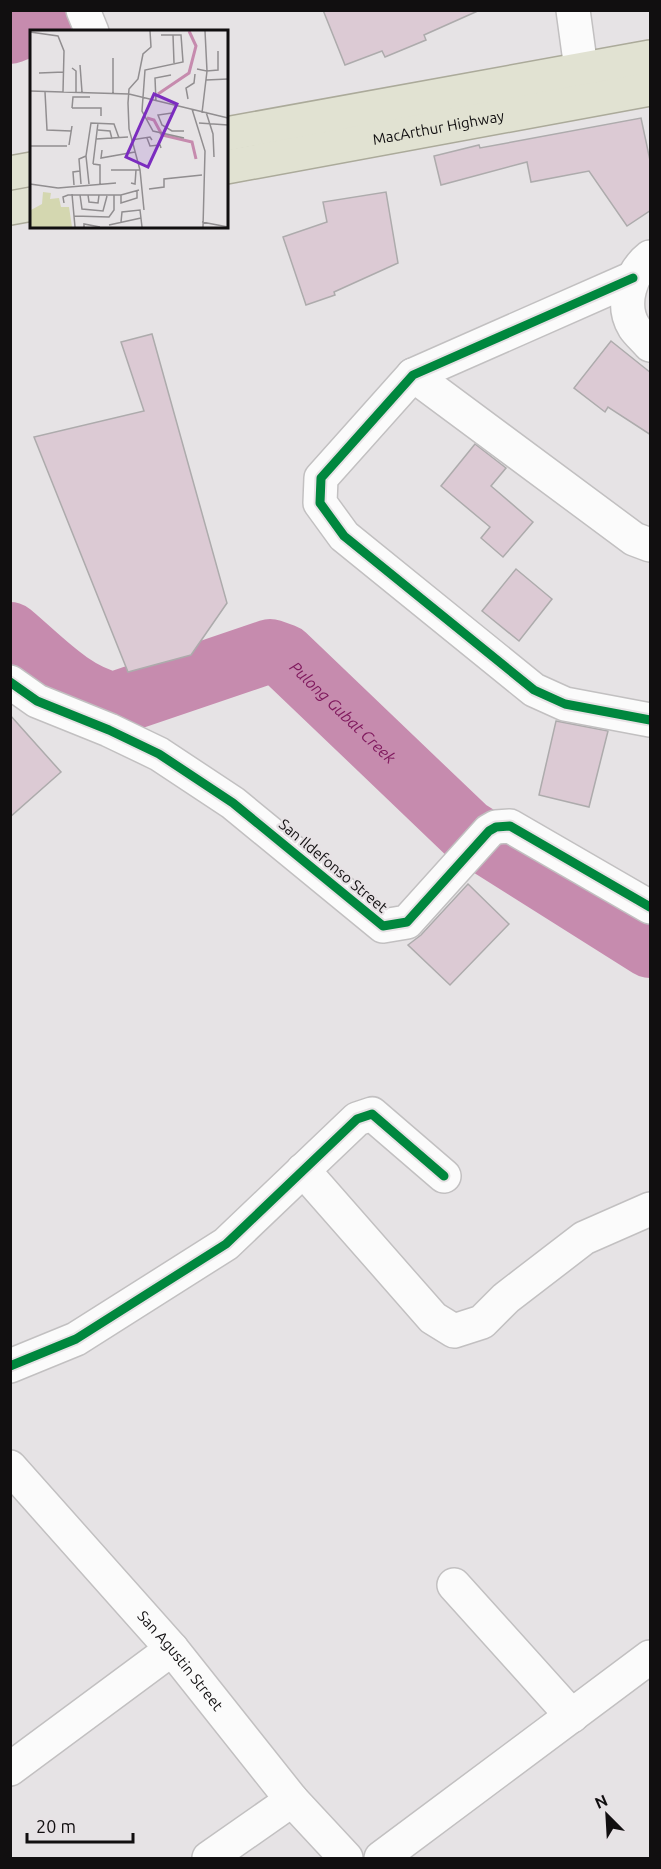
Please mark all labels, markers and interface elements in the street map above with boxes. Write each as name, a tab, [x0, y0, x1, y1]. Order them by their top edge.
inset map	[30, 30, 228, 228]
street label: MacArthur Highway	[371, 107, 505, 148]
water label: Pulong Gubat Creek	[286, 658, 400, 768]
street label: San Ildefonso Street	[276, 815, 391, 916]
street label: San Agustin Street	[134, 1607, 227, 1714]
north arrow	[577, 1785, 637, 1845]
text: N	[592, 1791, 610, 1812]
scale bar	[27, 1806, 134, 1844]
text: 20 m	[36, 1816, 76, 1836]

